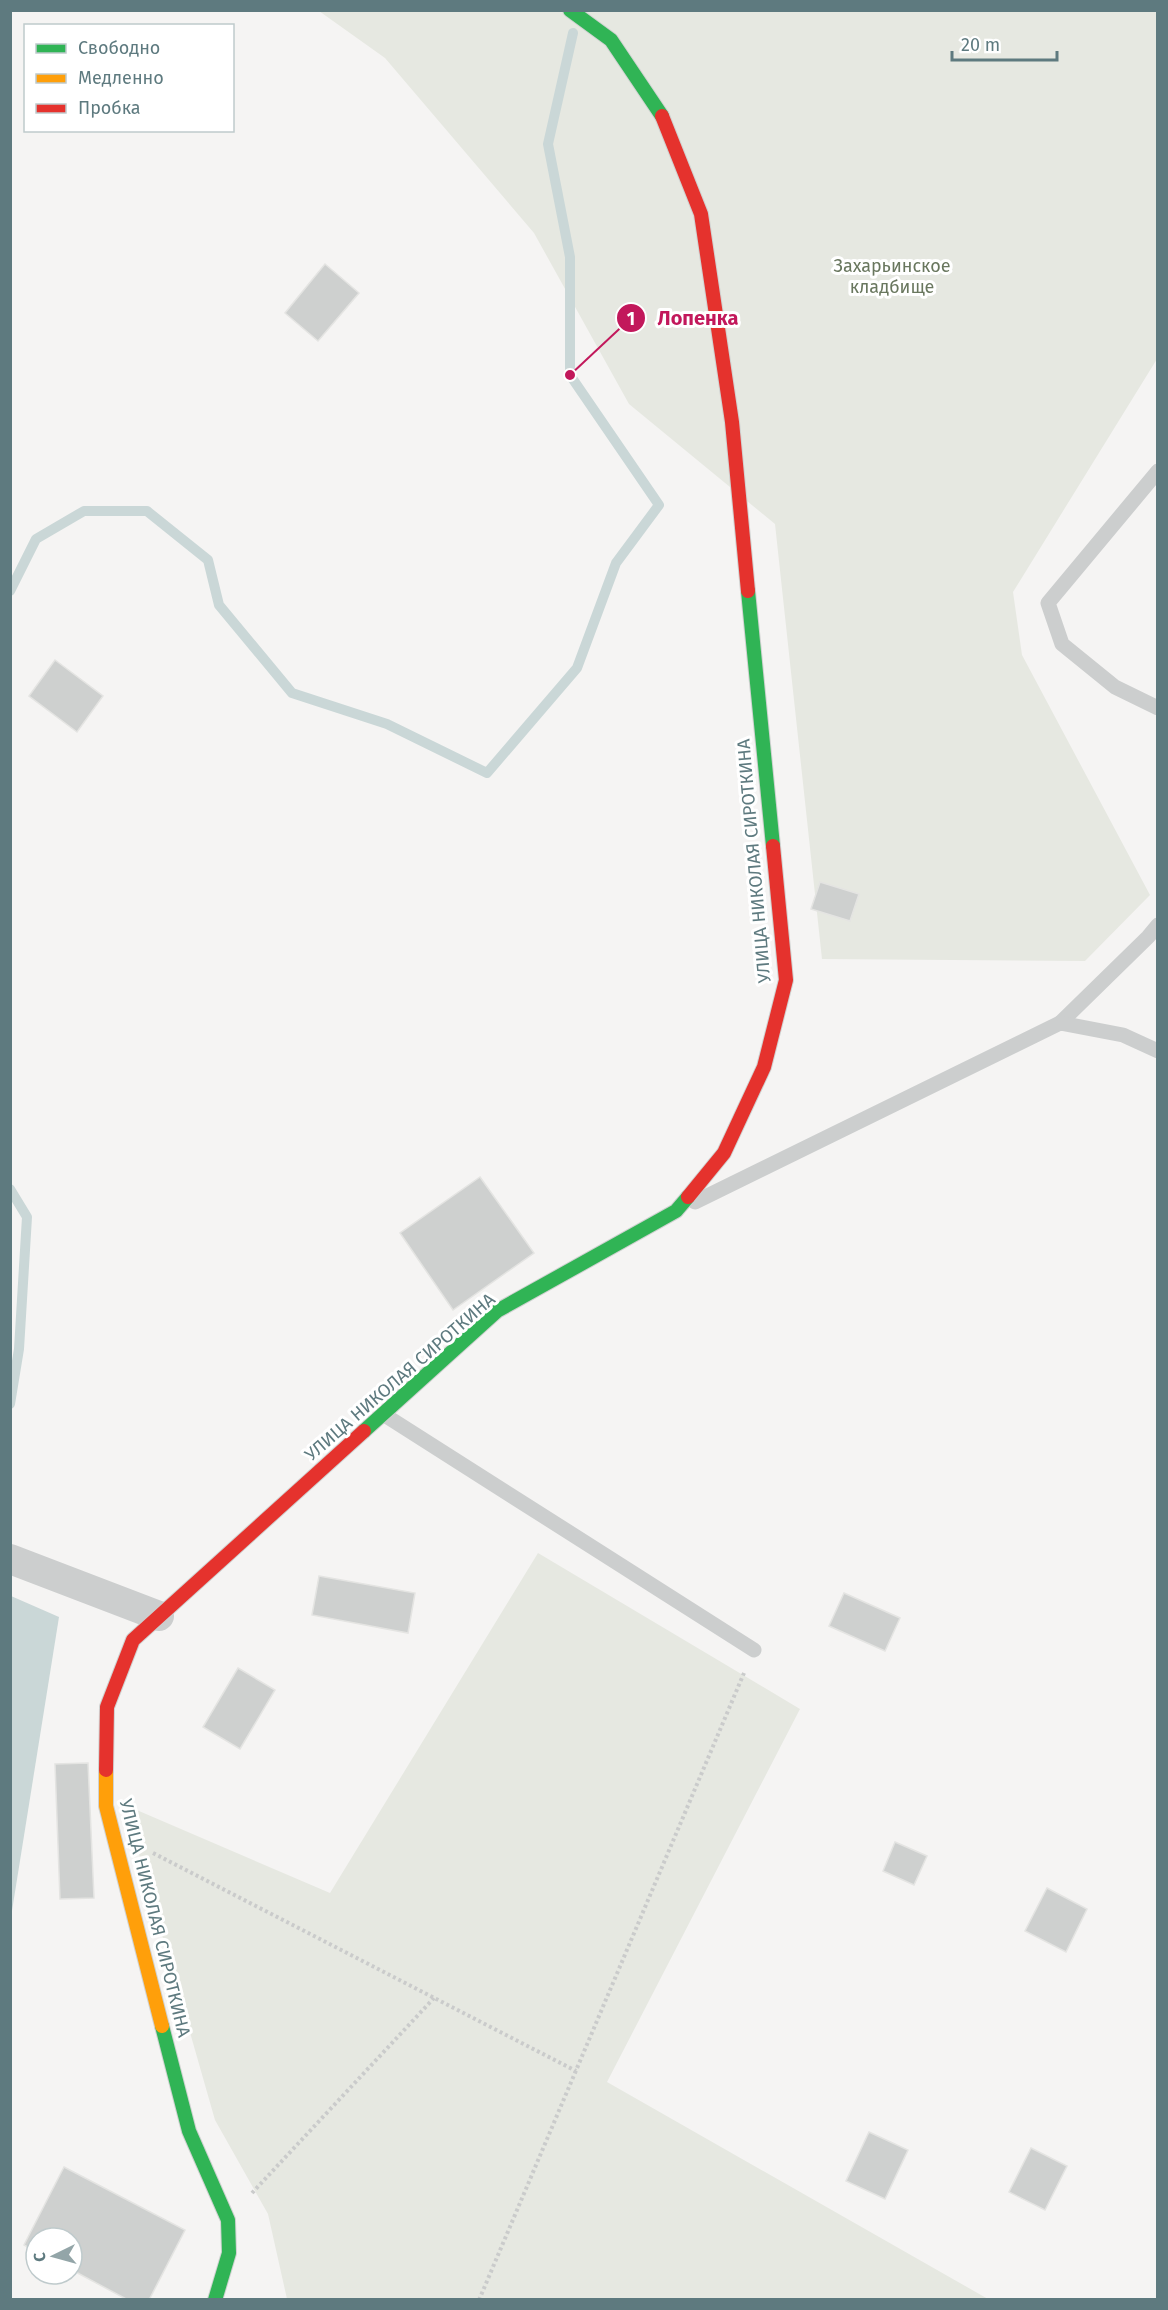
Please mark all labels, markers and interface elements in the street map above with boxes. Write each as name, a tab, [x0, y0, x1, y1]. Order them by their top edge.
legend	[24, 24, 234, 132]
scale bar	[952, 24, 1057, 62]
text: 20 m	[961, 34, 1000, 56]
text: Свободно	[78, 37, 160, 59]
text: Медленно	[78, 67, 164, 89]
text: Пробка	[78, 97, 141, 119]
park label: Захарьинское кладбище	[834, 255, 950, 298]
callout: Лопенка	[616, 299, 750, 337]
text: Лопенка	[658, 306, 738, 330]
text: 1	[627, 308, 635, 330]
street label: УЛИЦА НИКОЛАЯ СИРОТКИНА	[732, 737, 776, 984]
street label: УЛИЦА НИКОЛАЯ СИРОТКИНА	[300, 1288, 500, 1466]
street label: УЛИЦА НИКОЛАЯ СИРОТКИНА	[115, 1797, 195, 2040]
north arrow	[24, 2226, 84, 2286]
text: С	[30, 2251, 49, 2263]

